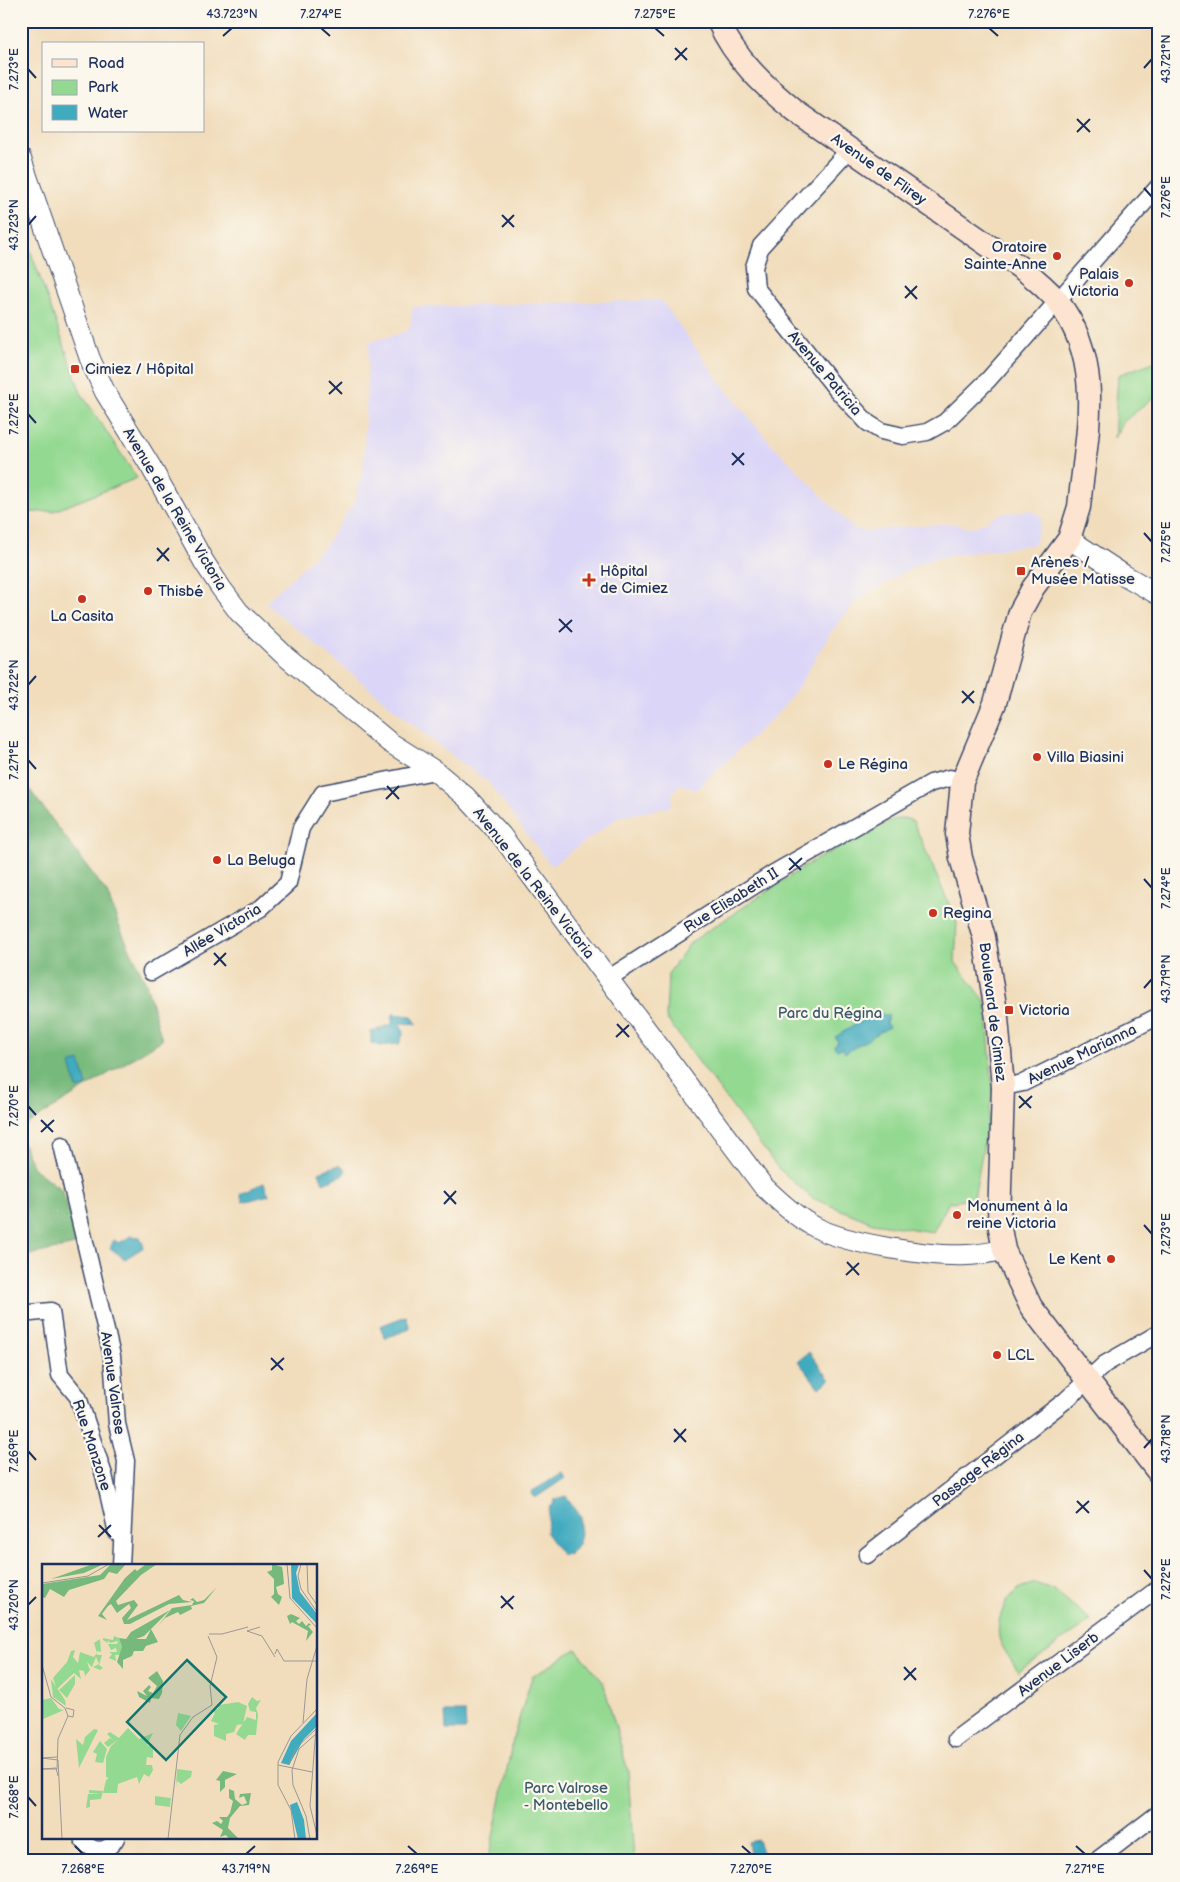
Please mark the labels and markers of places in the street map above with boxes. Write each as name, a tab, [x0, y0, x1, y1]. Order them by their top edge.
place label: Oratoire Sainte-Anne	[964, 238, 1047, 274]
marker: Oratoire Sainte-Anne	[1051, 250, 1063, 262]
place label: Palais Victoria	[1068, 265, 1120, 301]
marker: Palais Victoria	[1123, 277, 1135, 289]
place label: Cimiez / Hôpital	[85, 360, 194, 379]
marker: Cimiez / Hôpital	[69, 363, 81, 375]
place label: Arènes / Musée Matisse	[1031, 553, 1135, 589]
place label: Hôpital de Cimiez	[600, 562, 669, 598]
marker: Arènes / Musée Matisse	[1015, 565, 1027, 577]
marker: Hôpital de Cimiez	[582, 573, 596, 587]
place label: Thisbé	[158, 582, 203, 601]
marker: Thisbé	[142, 585, 154, 597]
marker: La Casita	[76, 593, 88, 605]
place label: La Casita	[50, 607, 114, 626]
place label: Villa Biasini	[1047, 748, 1124, 767]
marker: Villa Biasini	[1031, 751, 1043, 763]
place label: Le Régina	[838, 755, 908, 774]
marker: Le Régina	[822, 758, 834, 770]
place label: La Beluga	[227, 851, 296, 870]
marker: La Beluga	[211, 854, 223, 866]
place label: Regina	[943, 904, 992, 923]
marker: Regina	[927, 907, 939, 919]
place label: Victoria	[1019, 1001, 1070, 1020]
marker: Victoria	[1003, 1004, 1015, 1016]
place label: Monument à la reine Victoria	[967, 1197, 1068, 1233]
marker: Monument à la reine Victoria	[951, 1209, 963, 1221]
place label: Le Kent	[1048, 1250, 1101, 1269]
marker: Le Kent	[1105, 1253, 1117, 1265]
place label: LCL	[1007, 1346, 1035, 1365]
marker: LCL	[991, 1349, 1003, 1361]

